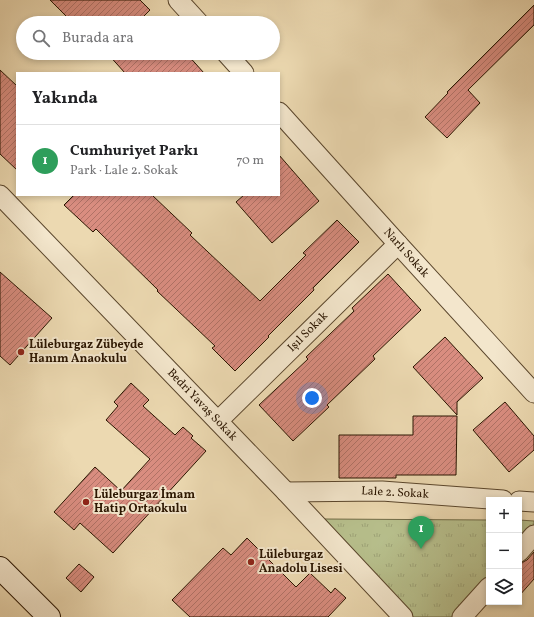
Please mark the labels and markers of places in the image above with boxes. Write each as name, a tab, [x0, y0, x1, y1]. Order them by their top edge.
place label: Lüleburgaz Zübeyde Hanım Anaokulu	[29, 337, 143, 367]
marker: Lüleburgaz Zübeyde Hanım Anaokulu	[16, 347, 26, 357]
place label: Lüleburgaz İmam Hatip Ortaokulu	[94, 487, 195, 517]
marker: Lüleburgaz İmam Hatip Ortaokulu	[81, 497, 91, 507]
pin: 1	[408, 516, 434, 549]
place label: Lüleburgaz Anadolu Lisesi	[259, 547, 343, 577]
marker: Lüleburgaz Anadolu Lisesi	[246, 557, 256, 567]

